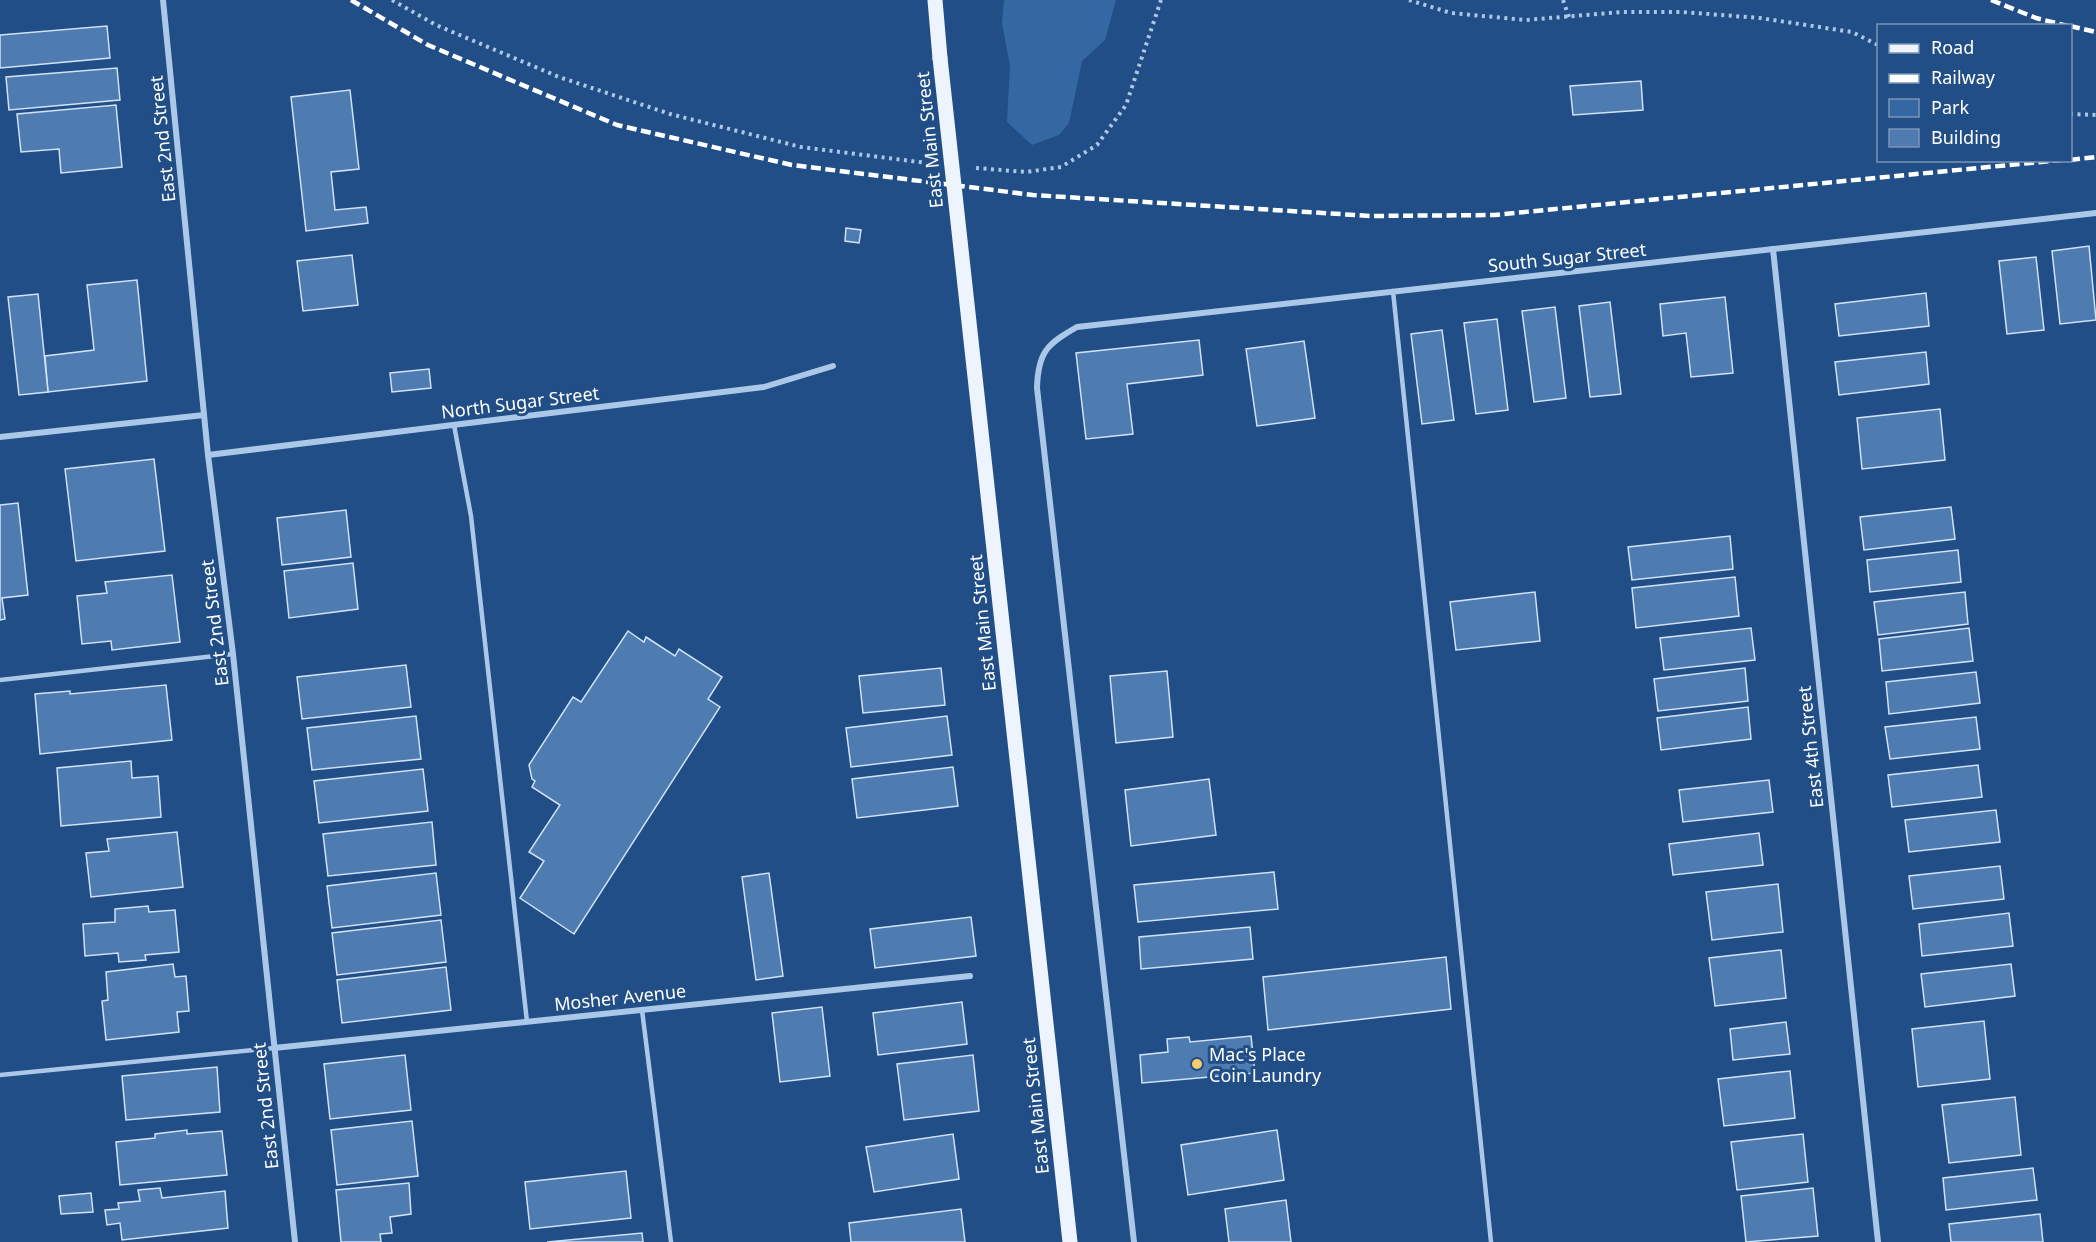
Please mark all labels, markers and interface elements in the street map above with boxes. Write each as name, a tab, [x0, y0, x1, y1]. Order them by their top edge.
legend	[1877, 24, 2072, 162]
text: Road	[1931, 35, 1974, 59]
text: Railway	[1931, 65, 1996, 89]
street label: East Main Street	[910, 70, 948, 209]
street label: East 2nd Street	[143, 74, 181, 204]
text: Park	[1931, 95, 1969, 119]
text: Building	[1931, 125, 2001, 149]
street label: South Sugar Street	[1487, 237, 1648, 277]
street label: North Sugar Street	[440, 380, 601, 424]
street label: East Main Street	[963, 553, 1001, 692]
street label: East 2nd Street	[194, 558, 234, 688]
street label: East 4th Street	[1792, 684, 1828, 809]
street label: Mosher Avenue	[553, 978, 687, 1016]
street label: East Main Street	[1016, 1036, 1054, 1175]
street label: East 2nd Street	[246, 1041, 284, 1171]
place label: Mac's Place Coin Laundry	[1209, 1042, 1322, 1087]
marker: Mac's Place Coin Laundry	[1190, 1057, 1204, 1071]

